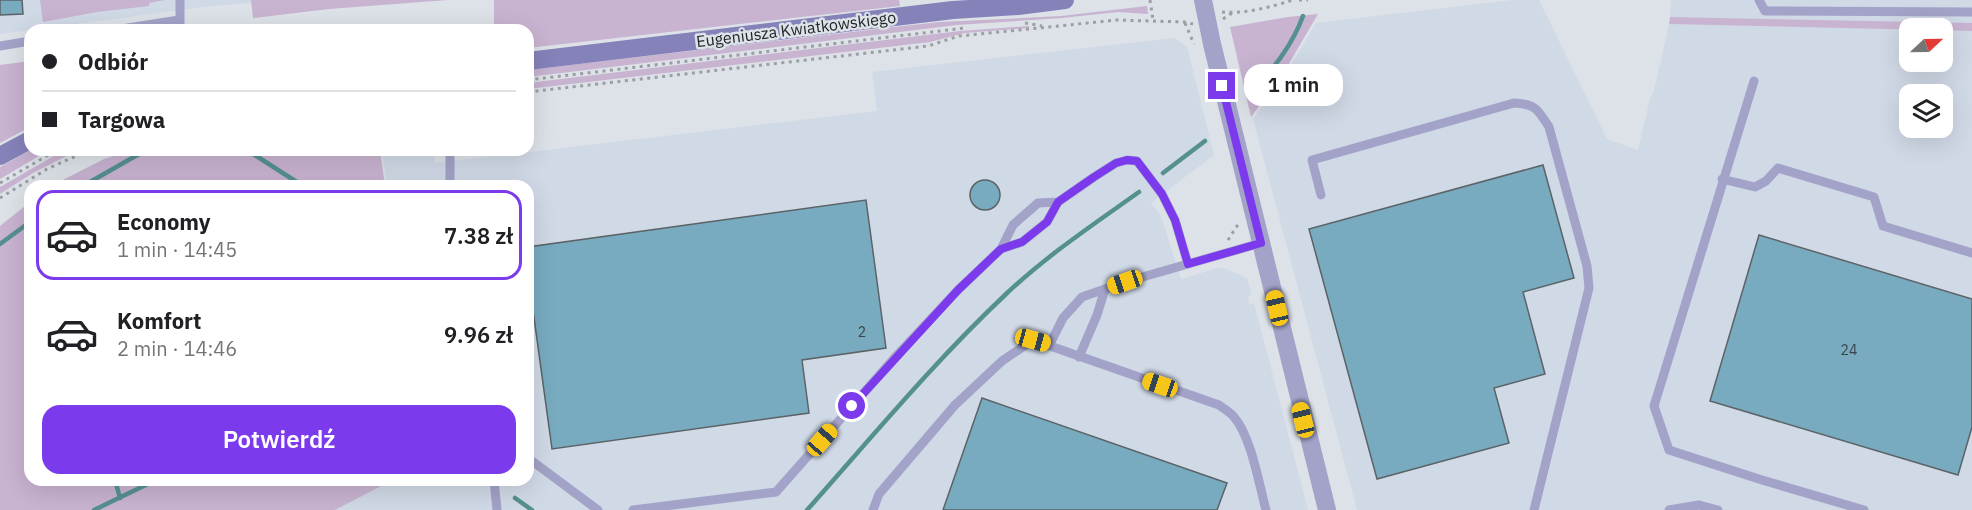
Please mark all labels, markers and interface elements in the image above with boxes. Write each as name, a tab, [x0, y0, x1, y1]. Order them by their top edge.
street label: Eugeniusza Kwiatkowskiego	[695, 7, 897, 51]
north arrow	[1899, 18, 1953, 72]
map controls	[1899, 18, 1953, 138]
text: Odbiór	[78, 47, 148, 76]
callout: 1 min	[1243, 65, 1342, 107]
text: 1 min	[1268, 71, 1319, 98]
route end	[1208, 72, 1235, 99]
button: layers	[1899, 84, 1953, 138]
text: Targowa	[78, 105, 165, 134]
text: Economy	[117, 207, 211, 236]
icon: car	[45, 208, 99, 262]
text: 7.38 zł	[444, 221, 513, 250]
text: 1 min · 14:45	[117, 236, 237, 263]
car	[1105, 268, 1145, 296]
car	[1264, 288, 1290, 328]
text: Komfort	[117, 306, 202, 335]
icon: car	[45, 307, 99, 361]
text: 9.96 zł	[444, 320, 513, 349]
house number: 2	[858, 323, 866, 341]
car	[1013, 327, 1053, 353]
text: 2 min · 14:46	[117, 335, 237, 362]
house number: 24	[1841, 341, 1857, 359]
car	[1140, 371, 1180, 399]
route start	[838, 392, 865, 419]
car	[1290, 400, 1316, 440]
button: Potwierdź	[42, 405, 516, 474]
car	[803, 421, 841, 459]

